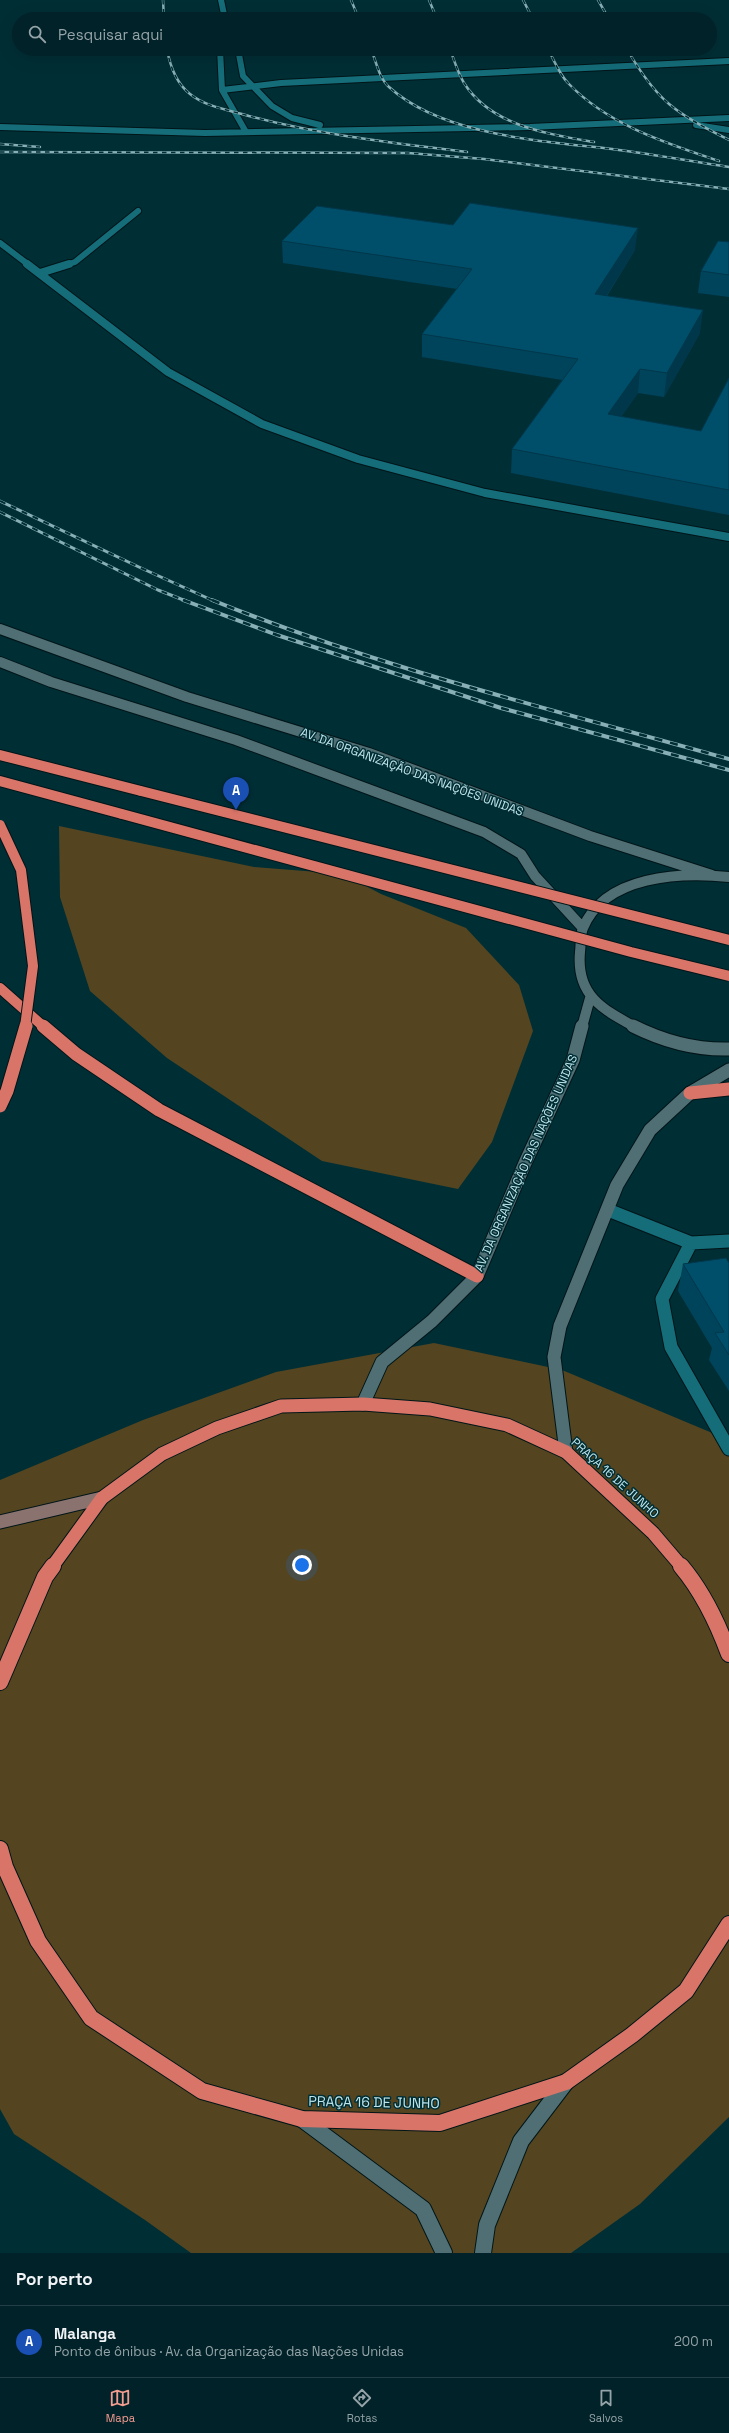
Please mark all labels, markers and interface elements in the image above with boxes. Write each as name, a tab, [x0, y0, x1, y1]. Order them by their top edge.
search box	[12, 12, 717, 56]
icon: search	[26, 23, 48, 45]
text: Pesquisar aqui	[58, 25, 163, 44]
street label: AV. DA ORGANIZAÇÃO DAS NAÇÕES UNIDAS	[298, 724, 526, 820]
pin: A	[223, 777, 249, 810]
street label: AV. DA ORGANIZAÇÃO DAS NAÇÕES UNIDAS	[471, 1052, 581, 1274]
street label: PRAÇA 16 DE JUNHO	[568, 1434, 662, 1522]
your location	[292, 1555, 312, 1575]
street label: PRAÇA 16 DE JUNHO	[308, 2092, 440, 2112]
text: Por perto	[16, 2268, 93, 2290]
text: Malanga	[54, 2324, 116, 2343]
text: A	[25, 2333, 33, 2350]
text: 200 m	[674, 2333, 713, 2350]
text: Ponto de ônibus · Av. da Organização das Nações Unidas	[54, 2343, 404, 2360]
tab: Mapa	[106, 2387, 135, 2425]
tab: Rotas	[347, 2387, 377, 2425]
tab: Salvos	[589, 2387, 623, 2425]

